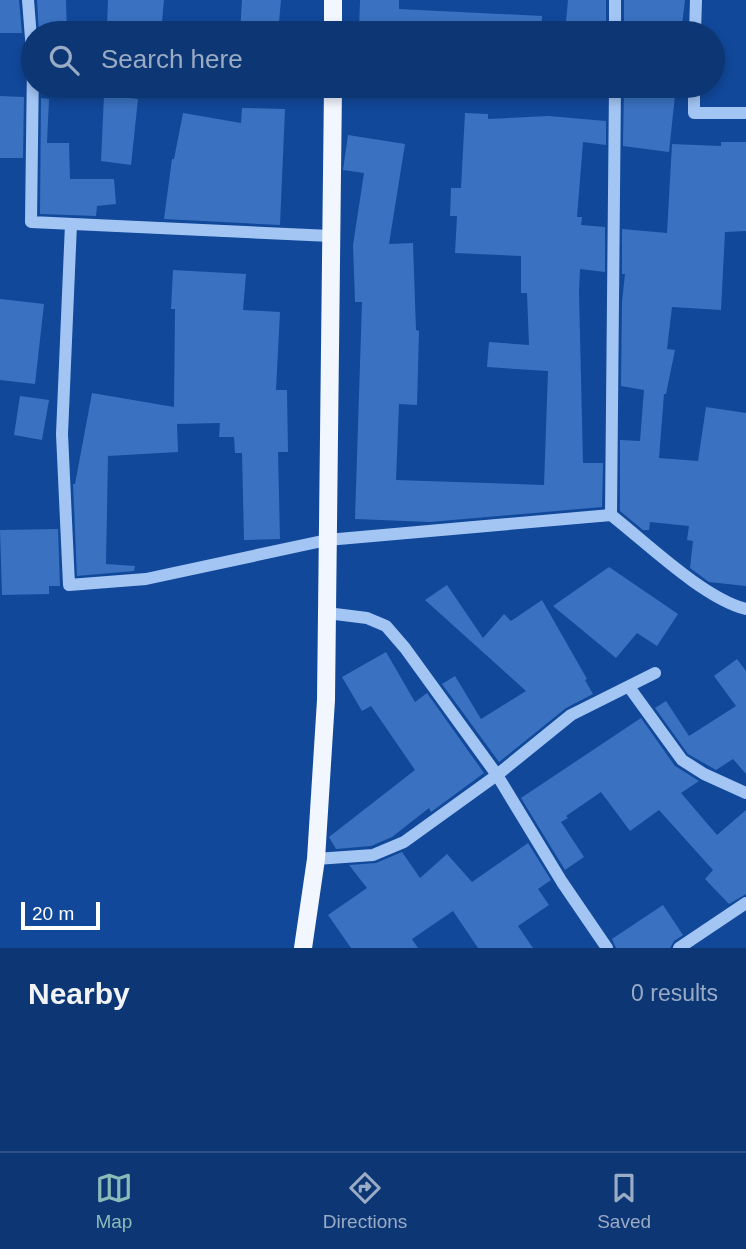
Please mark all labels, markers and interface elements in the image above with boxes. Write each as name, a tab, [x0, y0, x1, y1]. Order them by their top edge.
search box	[21, 21, 725, 98]
icon: search	[45, 41, 83, 79]
text: Search here	[101, 44, 243, 74]
scale bar	[21, 899, 100, 931]
text: 20 m	[32, 903, 74, 924]
text: Nearby	[28, 977, 130, 1010]
text: 0 results	[631, 980, 718, 1006]
tab: Map	[95, 1169, 133, 1233]
tab: Directions	[323, 1169, 407, 1233]
tab: Saved	[597, 1169, 651, 1233]

